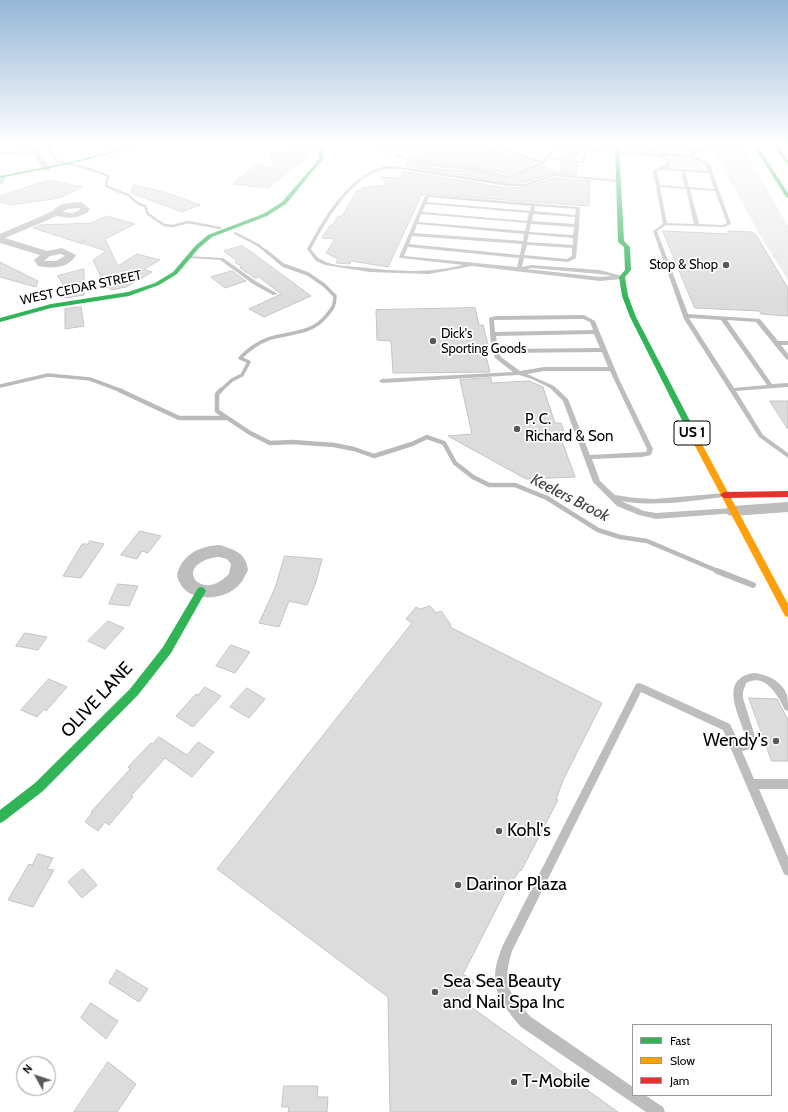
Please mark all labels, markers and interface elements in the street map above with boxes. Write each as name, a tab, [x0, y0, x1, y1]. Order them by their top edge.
place label: Stop & Shop	[649, 257, 718, 273]
marker: Stop & Shop	[721, 260, 731, 270]
street label: WEST CEDAR STREET	[19, 267, 143, 309]
place label: Dick's Sporting Goods	[441, 326, 526, 357]
marker: Dick's Sporting Goods	[428, 336, 438, 346]
place label: P. C. Richard & Son	[525, 411, 613, 446]
road number: US 1	[674, 421, 710, 445]
marker: P. C. Richard & Son	[512, 424, 522, 434]
water label: Keelers Brook	[528, 470, 612, 526]
street label: OLIVE LANE	[57, 658, 137, 742]
place label: Wendy's	[703, 730, 768, 752]
marker: Wendy's	[771, 736, 781, 746]
place label: Kohl's	[507, 820, 551, 842]
marker: Kohl's	[494, 826, 504, 836]
place label: Darinor Plaza	[466, 874, 567, 896]
marker: Darinor Plaza	[453, 880, 463, 890]
place label: Sea Sea Beauty and Nail Spa Inc	[443, 971, 565, 1014]
marker: Sea Sea Beauty and Nail Spa Inc	[430, 987, 440, 997]
legend	[632, 1024, 772, 1096]
text: Fast	[670, 1033, 690, 1048]
text: Slow	[670, 1053, 695, 1068]
north arrow	[16, 1056, 56, 1096]
text: N	[20, 1061, 35, 1076]
place label: T-Mobile	[522, 1071, 590, 1093]
text: Jam	[670, 1073, 689, 1088]
marker: T-Mobile	[509, 1077, 519, 1087]

